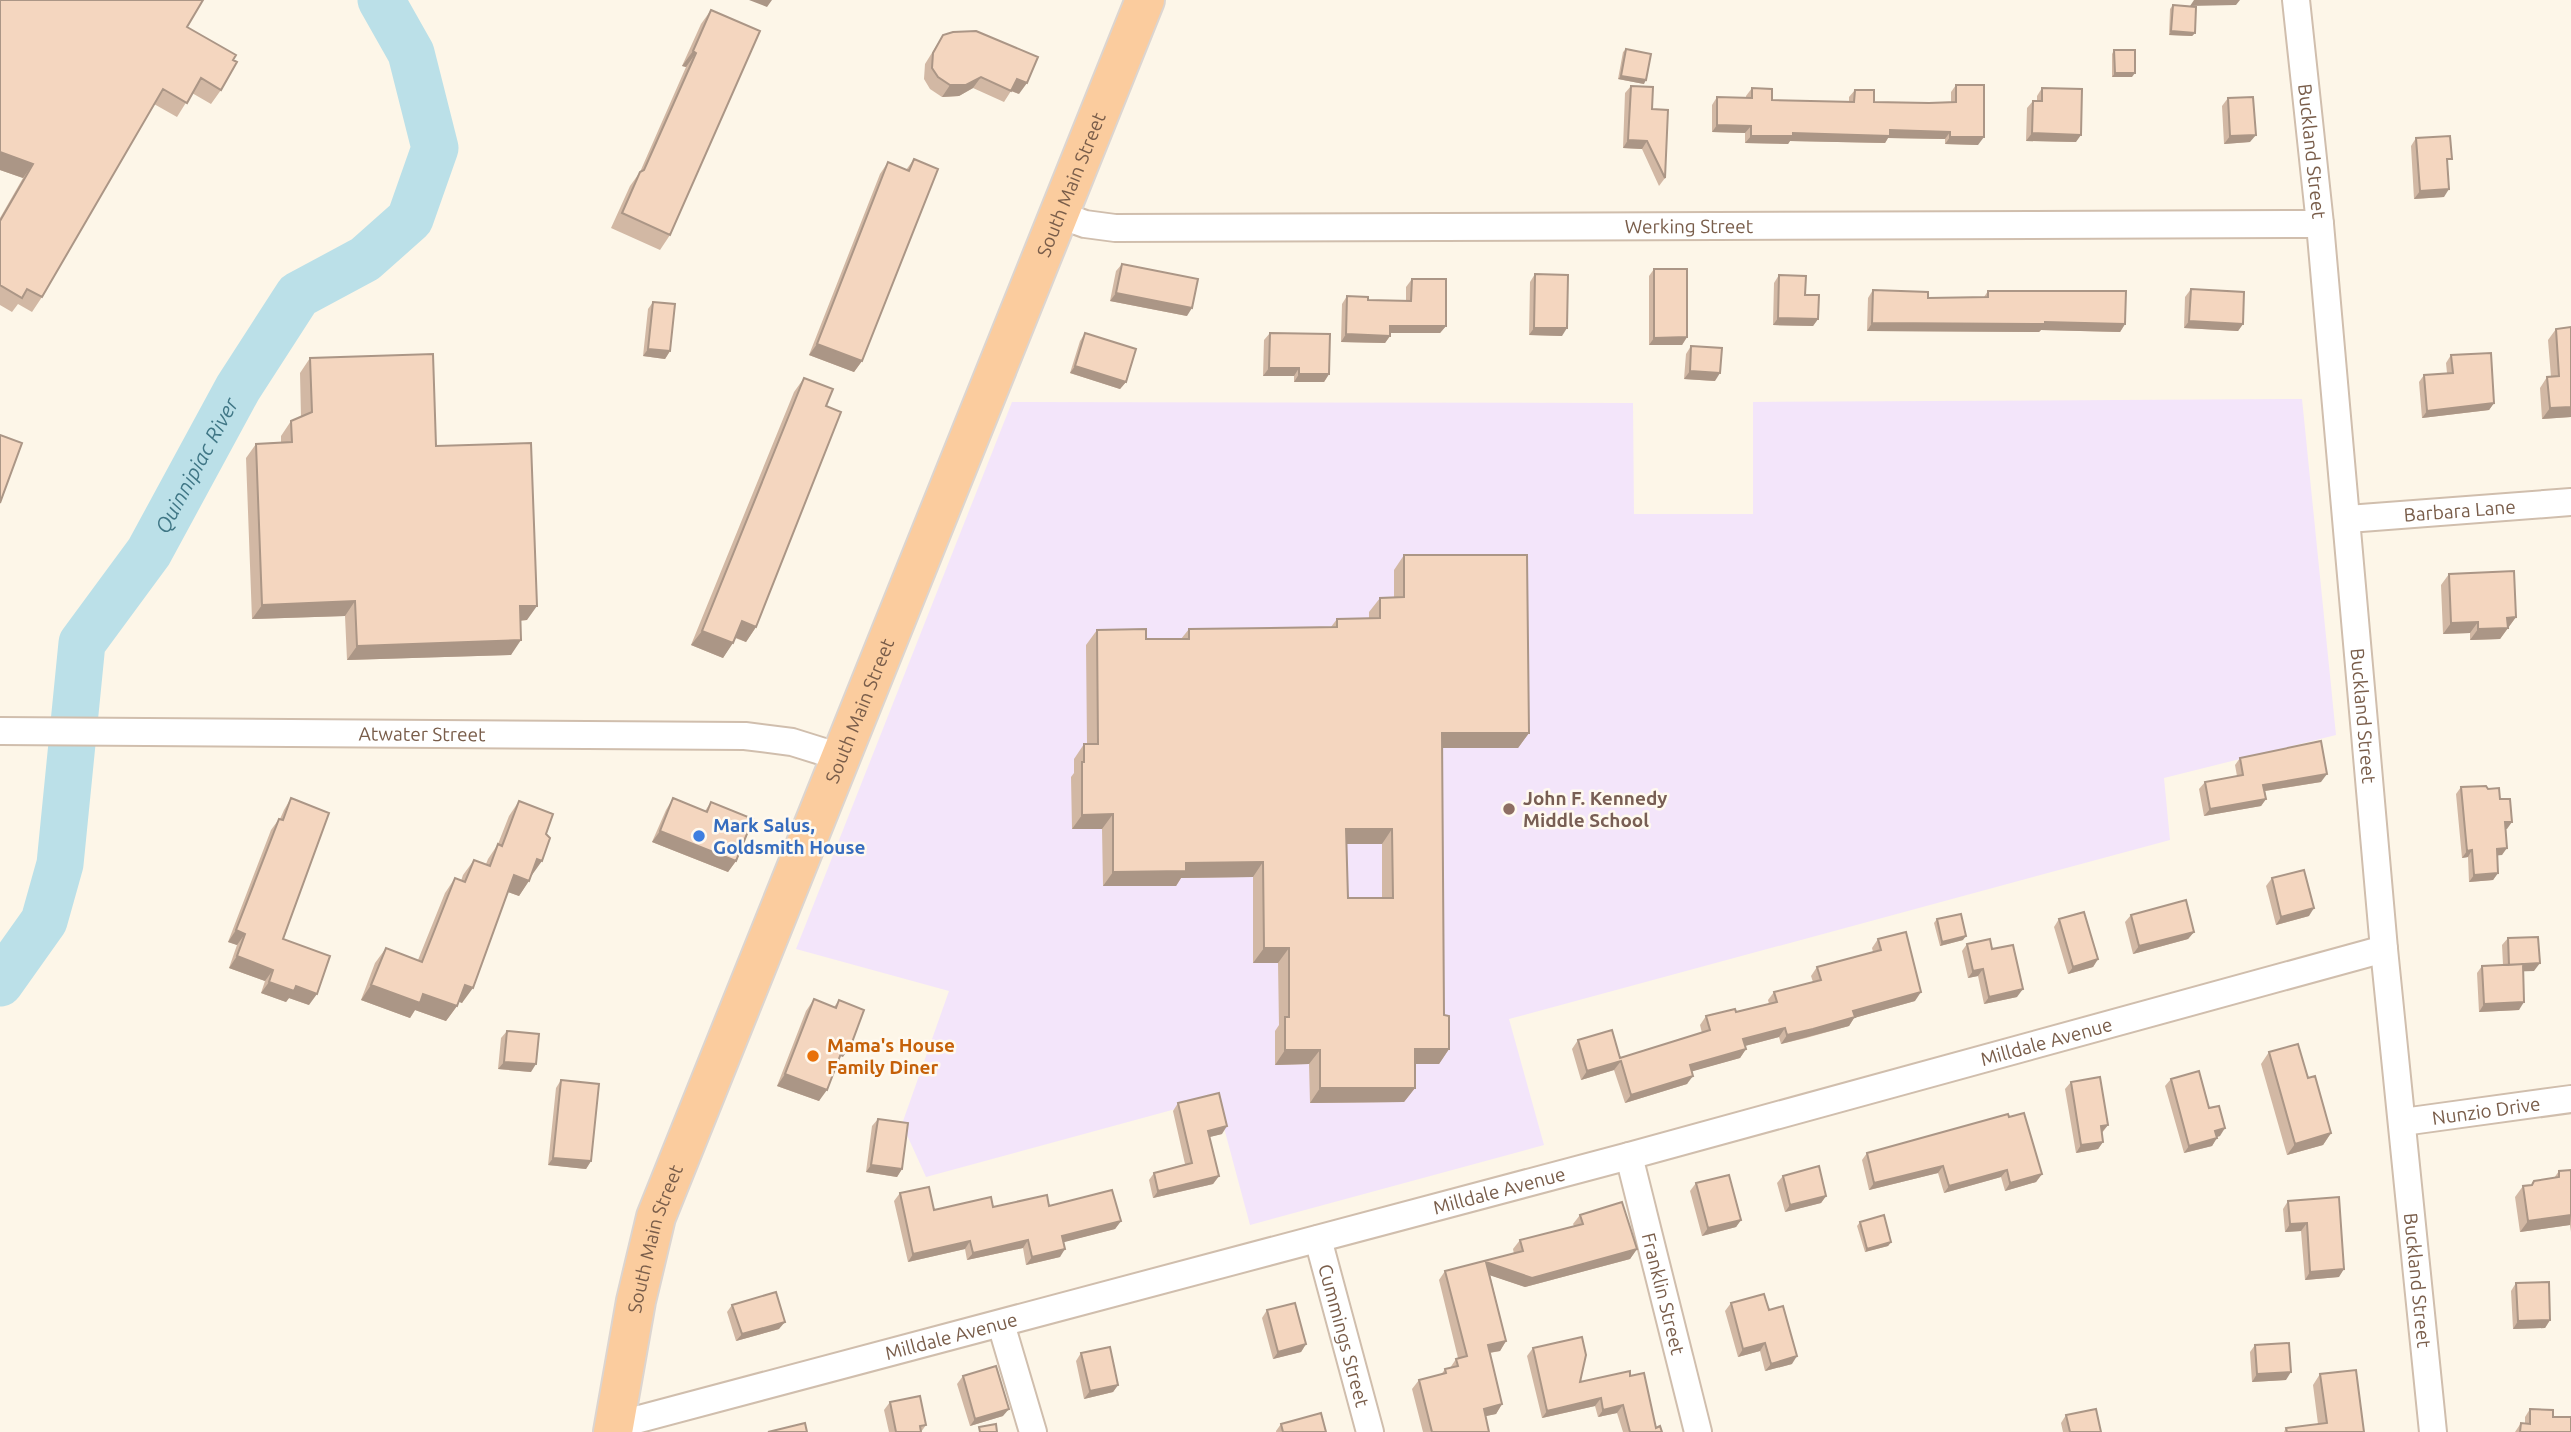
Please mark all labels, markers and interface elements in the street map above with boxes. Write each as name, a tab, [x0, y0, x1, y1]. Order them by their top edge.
street label: Buckland Street	[2294, 83, 2330, 220]
street label: South Main Street	[1032, 109, 1110, 260]
street label: Werking Street	[1625, 215, 1754, 237]
water label: Quinnipiac River	[150, 393, 243, 538]
street label: Barbara Lane	[2403, 495, 2516, 526]
street label: South Main Street	[821, 635, 899, 786]
street label: Buckland Street	[2346, 647, 2380, 785]
street label: Atwater Street	[358, 722, 486, 745]
place label: John F. Kennedy Middle School	[1523, 787, 1667, 831]
marker: John F. Kennedy Middle School	[1501, 801, 1517, 817]
place label: Mark Salus, Goldsmith House	[713, 814, 865, 858]
marker: Mark Salus, Goldsmith House	[691, 828, 707, 844]
street label: Milldale Avenue	[1978, 1013, 2115, 1070]
place label: Mama's House Family Diner	[827, 1034, 955, 1078]
marker: Mama's House Family Diner	[805, 1048, 821, 1064]
street label: Nunzio Drive	[2431, 1092, 2542, 1129]
street label: South Main Street	[623, 1161, 687, 1315]
street label: Milldale Avenue	[1431, 1162, 1568, 1219]
street label: Buckland Street	[2400, 1212, 2435, 1349]
street label: Franklin Street	[1638, 1230, 1689, 1358]
street label: Cummings Street	[1314, 1262, 1374, 1410]
street label: Milldale Avenue	[883, 1308, 1020, 1364]

